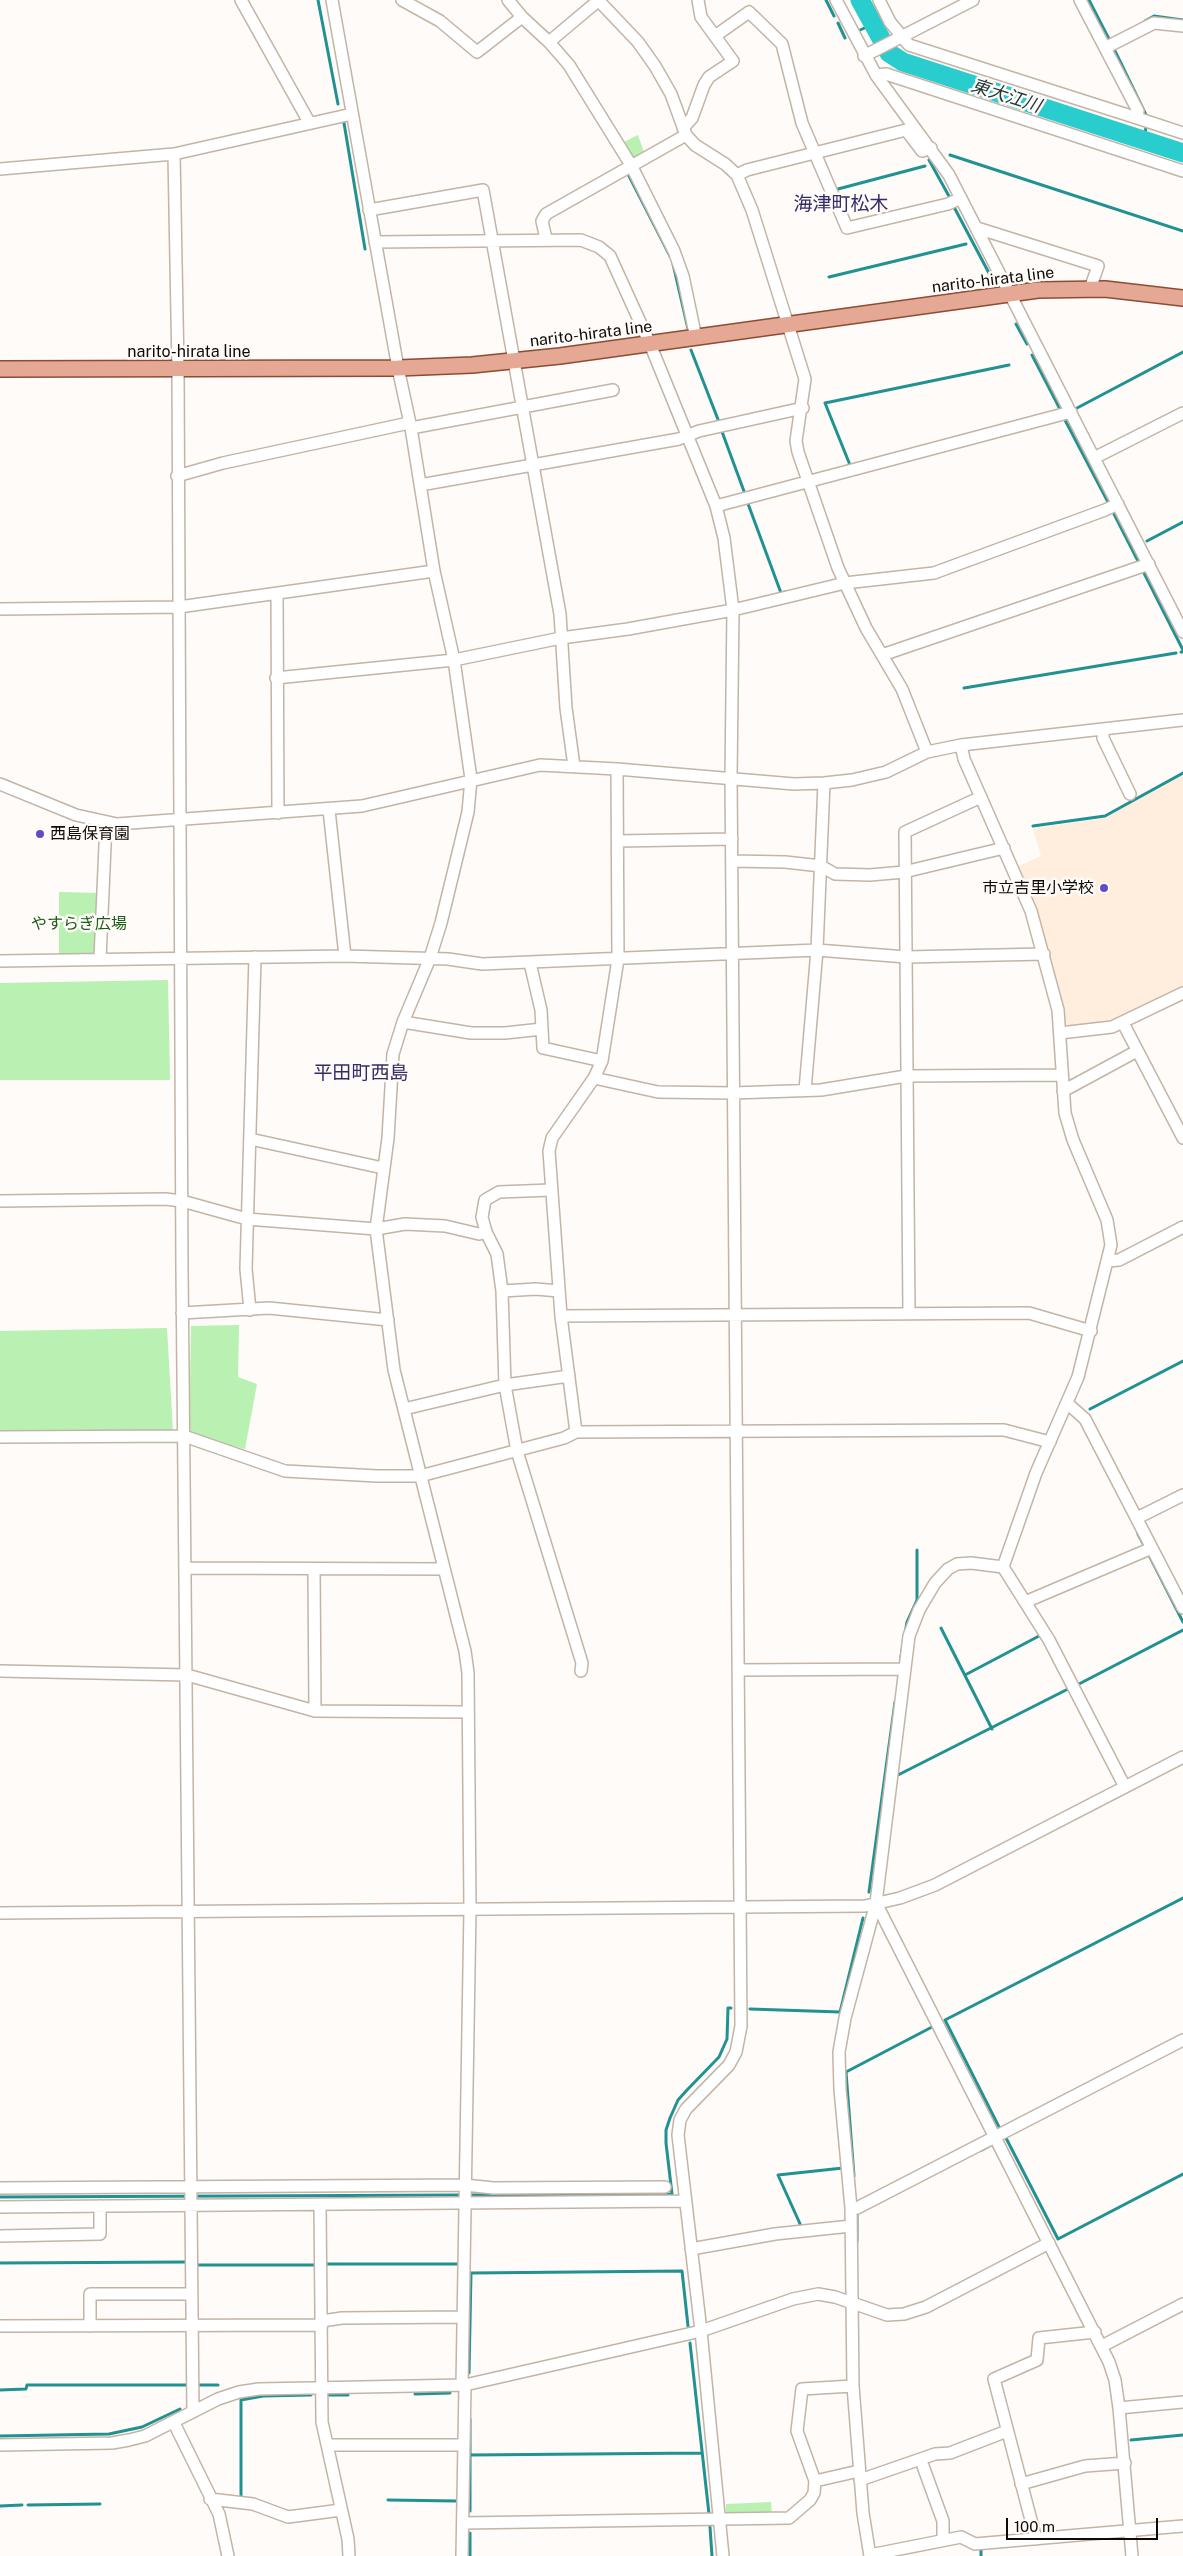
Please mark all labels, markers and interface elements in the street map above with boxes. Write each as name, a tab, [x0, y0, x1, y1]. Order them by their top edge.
water label: 東大江川	[968, 75, 1044, 117]
district label: 海津町松木	[794, 193, 888, 215]
street label: narito-hirata line	[931, 263, 1055, 297]
street label: narito-hirata line	[529, 317, 653, 351]
street label: narito-hirata line	[127, 342, 251, 362]
place label: 西島保育園	[50, 824, 130, 844]
marker: 西島保育園	[34, 828, 46, 840]
place label: 市立吉里小学校	[982, 878, 1094, 898]
marker: 市立吉里小学校	[1098, 882, 1110, 894]
park label: やすらぎ広場	[31, 914, 127, 934]
district label: 平田町西島	[314, 1062, 408, 1084]
scale bar	[1008, 2508, 1160, 2540]
text: 100 m	[1014, 2518, 1055, 2535]

